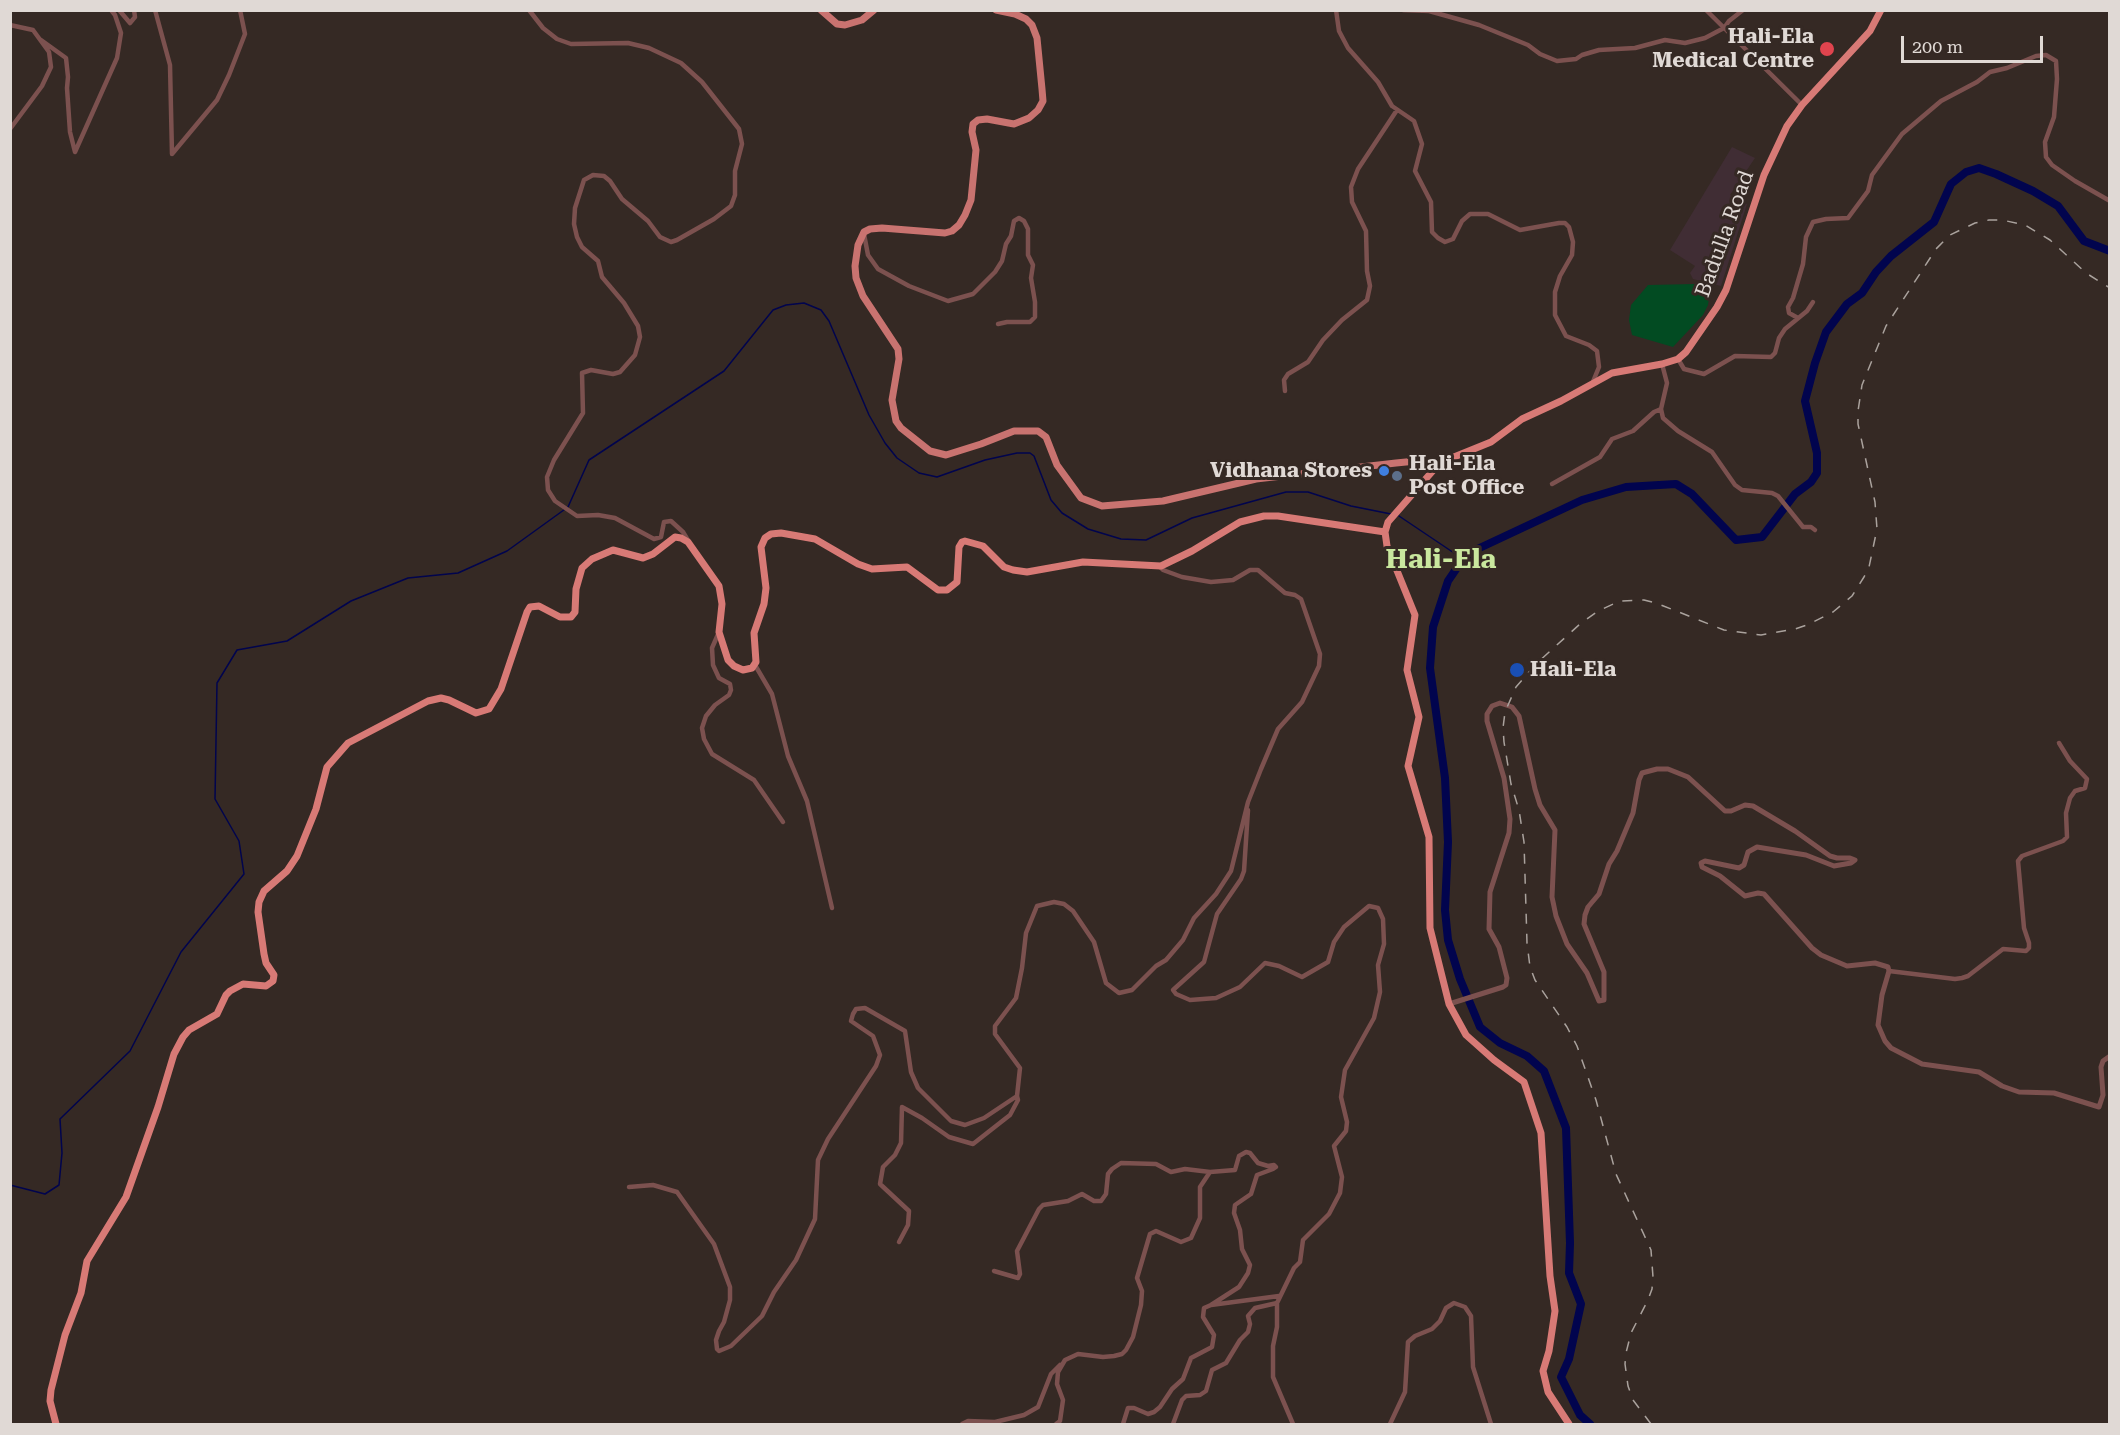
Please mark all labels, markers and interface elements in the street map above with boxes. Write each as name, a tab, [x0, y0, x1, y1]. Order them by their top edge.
place label: Hali-Ela Medical Centre	[1652, 24, 1814, 74]
scale bar	[1904, 24, 2046, 62]
text: 200 m	[1912, 36, 1963, 57]
marker: Hali-Ela Medical Centre	[1818, 40, 1836, 58]
street label: Badulla Road	[1690, 167, 1760, 301]
place label: Hali-Ela Post Office	[1409, 451, 1524, 501]
place label: Vidhana Stores	[1210, 458, 1372, 484]
marker: Vidhana Stores	[1377, 464, 1391, 478]
marker: Hali-Ela Post Office	[1390, 469, 1404, 483]
district label: Hali-Ela	[1386, 544, 1496, 576]
place label: Hali-Ela	[1530, 657, 1616, 683]
marker: Hali-Ela	[1508, 661, 1526, 679]

